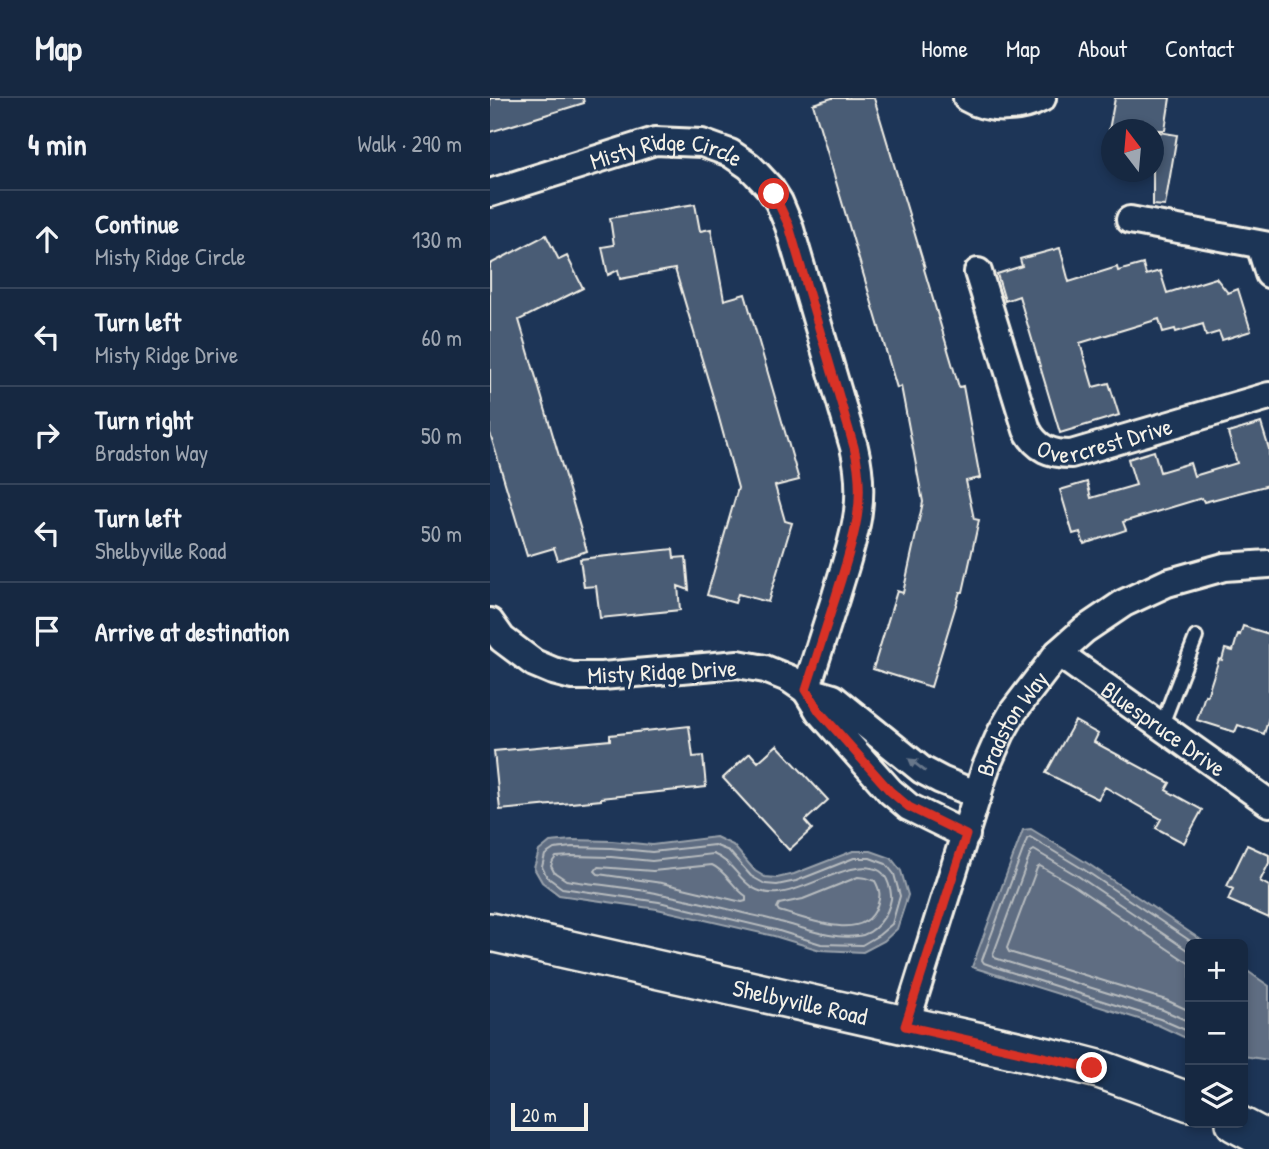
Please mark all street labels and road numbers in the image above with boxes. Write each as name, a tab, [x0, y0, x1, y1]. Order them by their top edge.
street label: Misty Ridge Circle	[586, 125, 750, 177]
street label: Overcrest Drive	[1031, 409, 1176, 470]
street label: Misty Ridge Drive	[587, 651, 738, 691]
street label: Bradston Way	[968, 664, 1055, 780]
street label: Bluespruce Drive	[1095, 673, 1233, 784]
street label: Shelbyville Road	[730, 971, 871, 1032]

